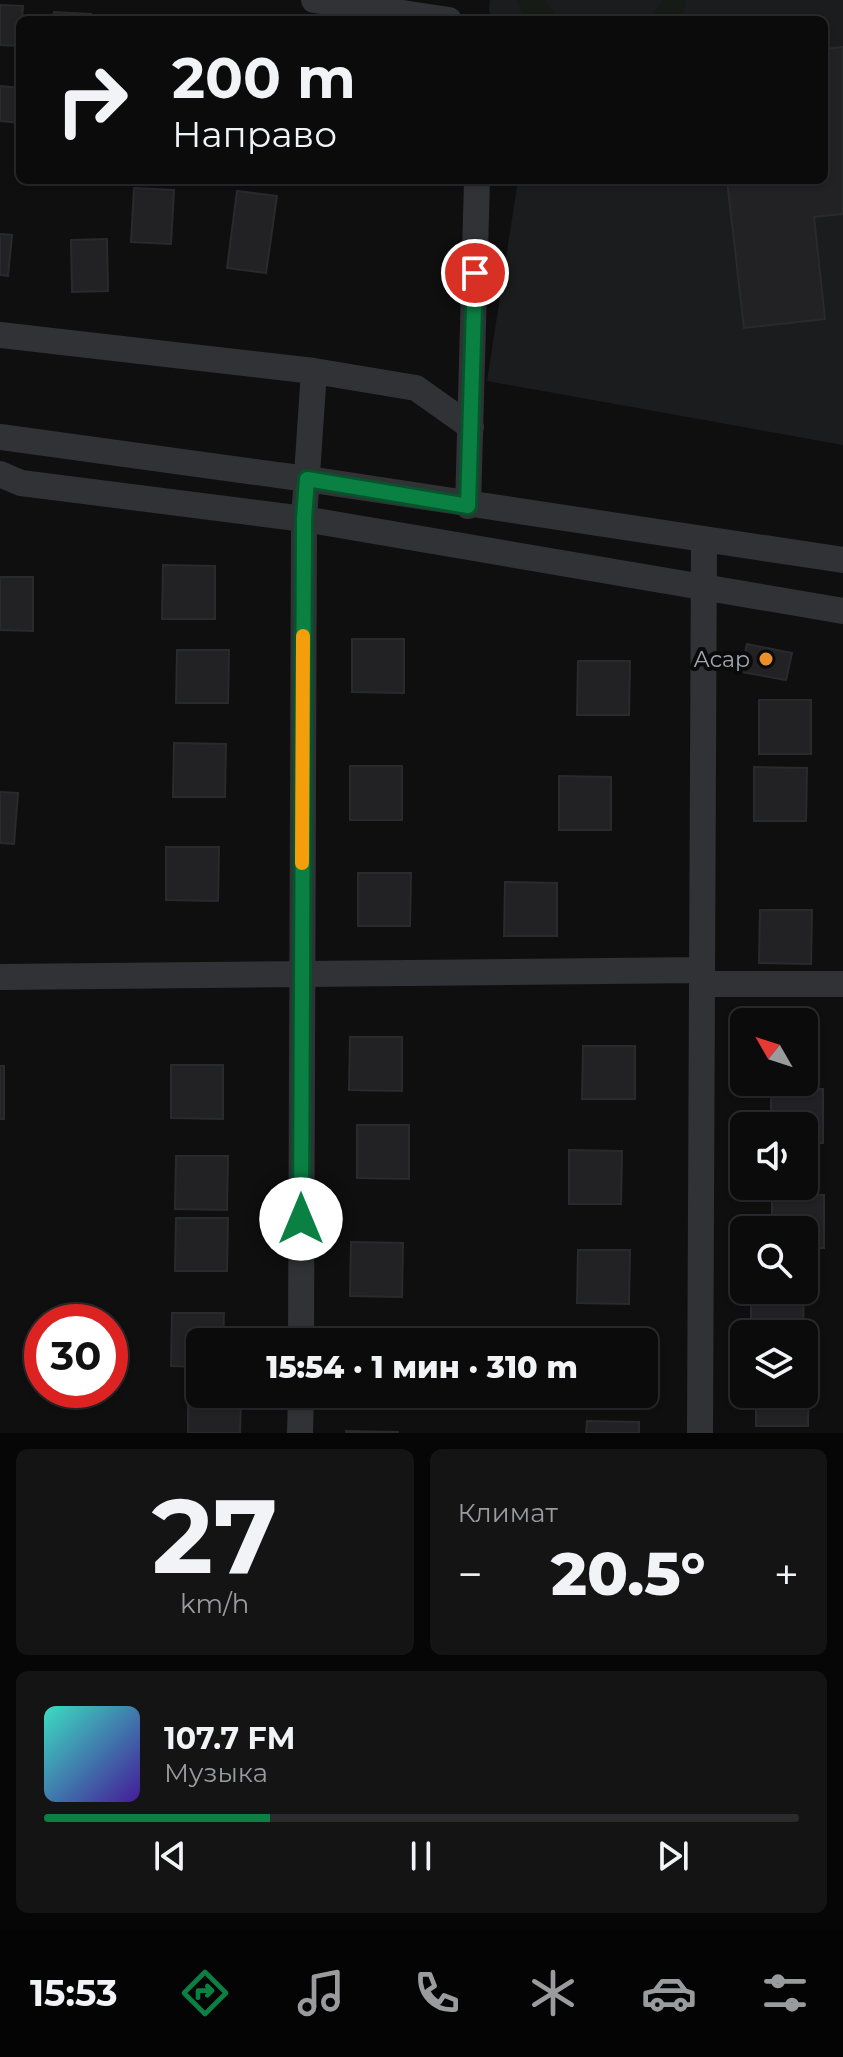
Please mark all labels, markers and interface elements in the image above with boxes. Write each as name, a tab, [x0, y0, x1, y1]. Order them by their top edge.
text: 200 m	[172, 44, 356, 112]
icon: right	[40, 48, 144, 152]
text: Направо	[172, 112, 337, 156]
pin	[441, 239, 509, 307]
icon: arrive	[453, 251, 497, 295]
place label: Асар	[693, 646, 750, 673]
marker: Асар	[757, 650, 775, 668]
north arrow	[730, 1008, 818, 1096]
map controls	[730, 1008, 818, 1408]
button: sound	[730, 1112, 818, 1200]
position arrow	[259, 1177, 343, 1261]
button: search	[730, 1216, 818, 1304]
speed limit sign: 30	[24, 1304, 128, 1408]
button: layers	[730, 1320, 818, 1408]
text: 15:54 · 1 мин · 310 m	[266, 1349, 578, 1386]
text: 27	[152, 1472, 278, 1599]
text: Климат	[458, 1497, 558, 1529]
text: 20.5°	[551, 1537, 705, 1610]
text: −	[458, 1547, 483, 1601]
text: +	[774, 1547, 799, 1601]
text: km/h	[180, 1588, 249, 1620]
text: 107.7 FM	[164, 1720, 295, 1757]
text: Музыка	[164, 1757, 268, 1789]
icon: previous	[148, 1834, 192, 1878]
icon: pause	[399, 1834, 443, 1878]
icon: next	[651, 1834, 695, 1878]
icon: directions	[177, 1965, 233, 2021]
icon: music	[293, 1965, 349, 2021]
icon: phone	[409, 1965, 465, 2021]
icon: climate	[525, 1965, 581, 2021]
icon: car	[641, 1965, 697, 2021]
icon: filters	[757, 1965, 813, 2021]
text: 15:53	[30, 1971, 117, 2015]

